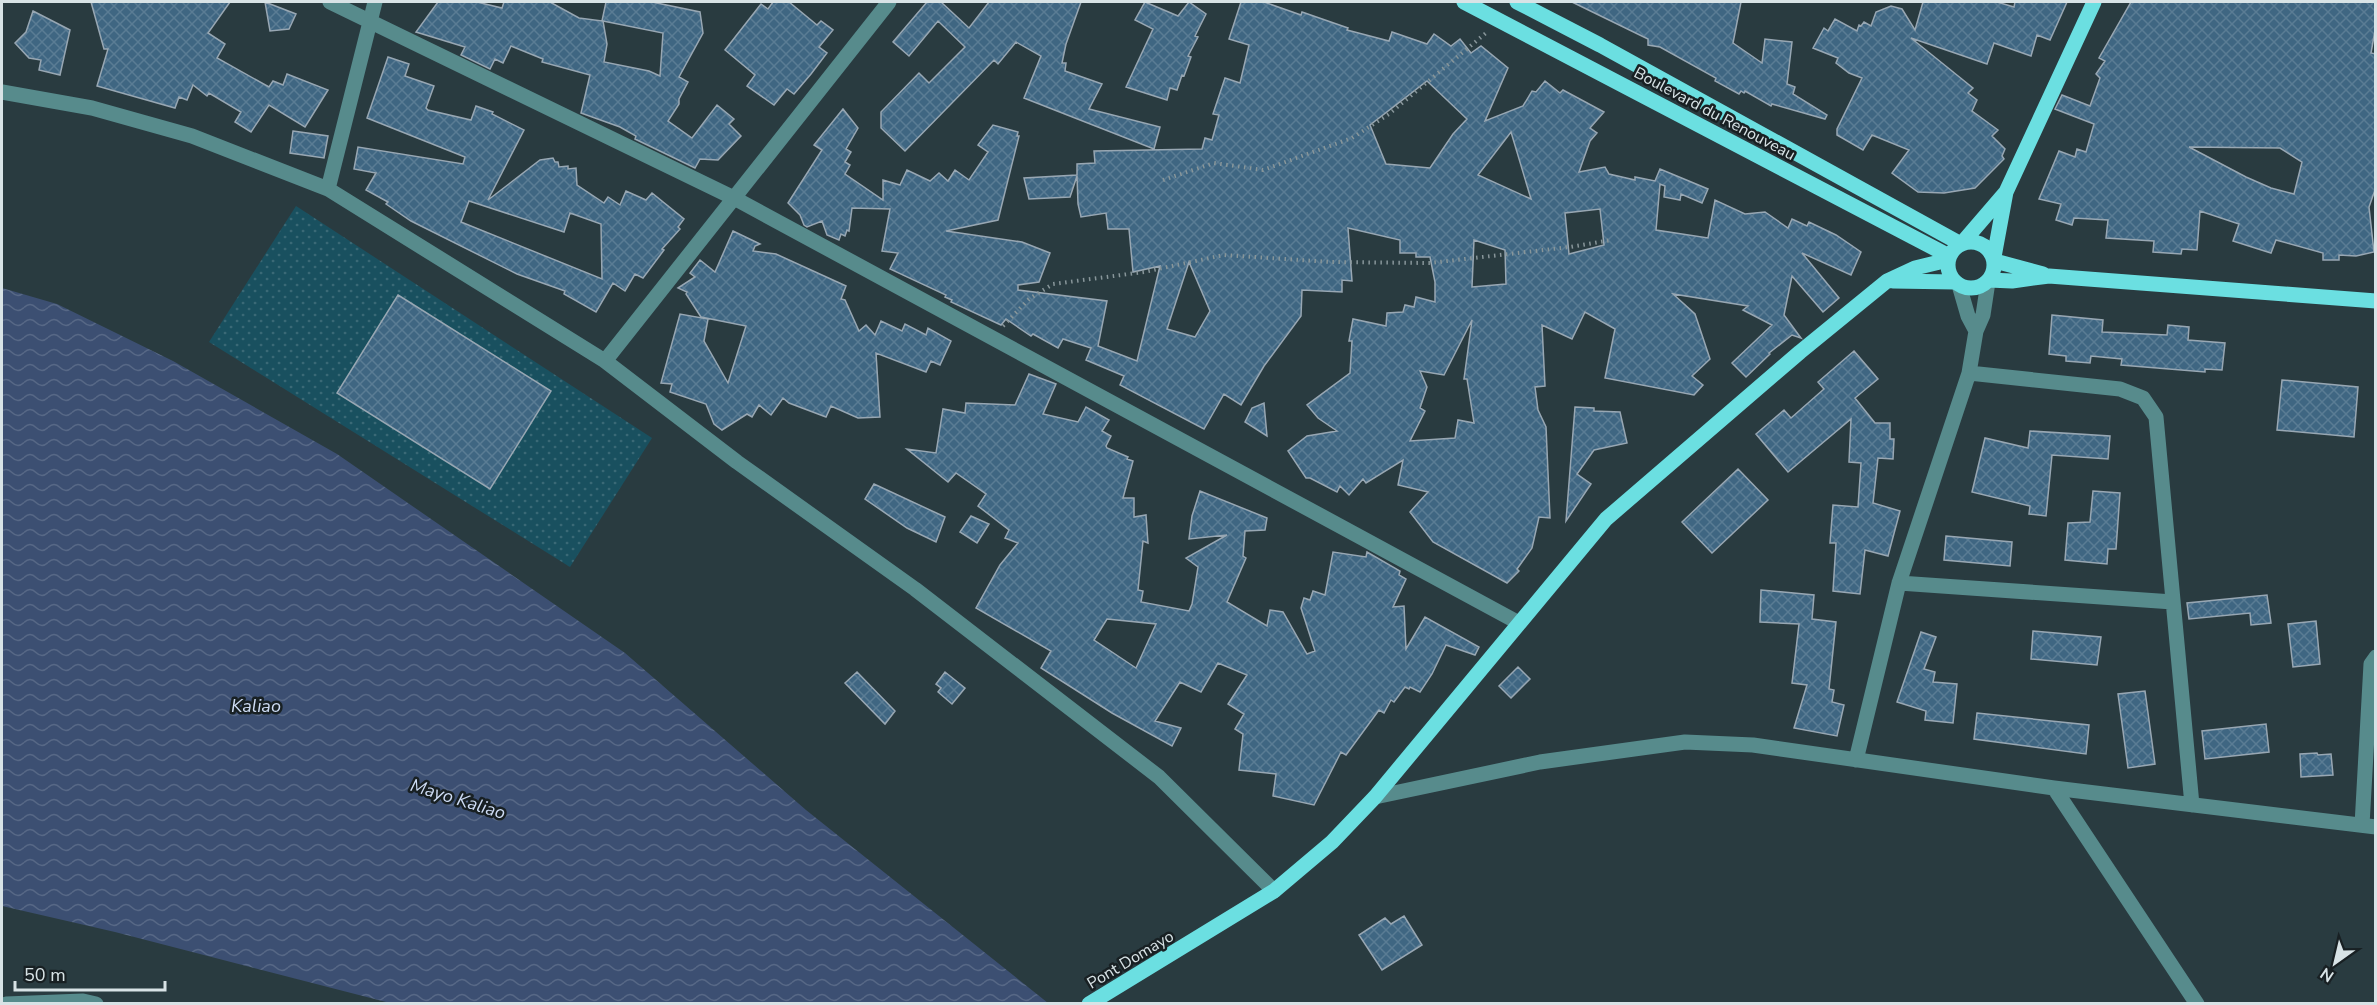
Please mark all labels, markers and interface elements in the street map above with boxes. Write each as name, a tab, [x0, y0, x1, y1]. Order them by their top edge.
street label: Boulevard du Renouveau	[1630, 62, 1799, 166]
water label: Kaliao	[231, 694, 281, 718]
water label: Mayo Kaliao	[407, 773, 509, 825]
street label: Pont Domayo	[1083, 925, 1178, 994]
north arrow	[2305, 933, 2365, 993]
scale bar	[15, 954, 165, 992]
text: N	[2316, 962, 2338, 987]
text: 50 m	[24, 963, 66, 987]

